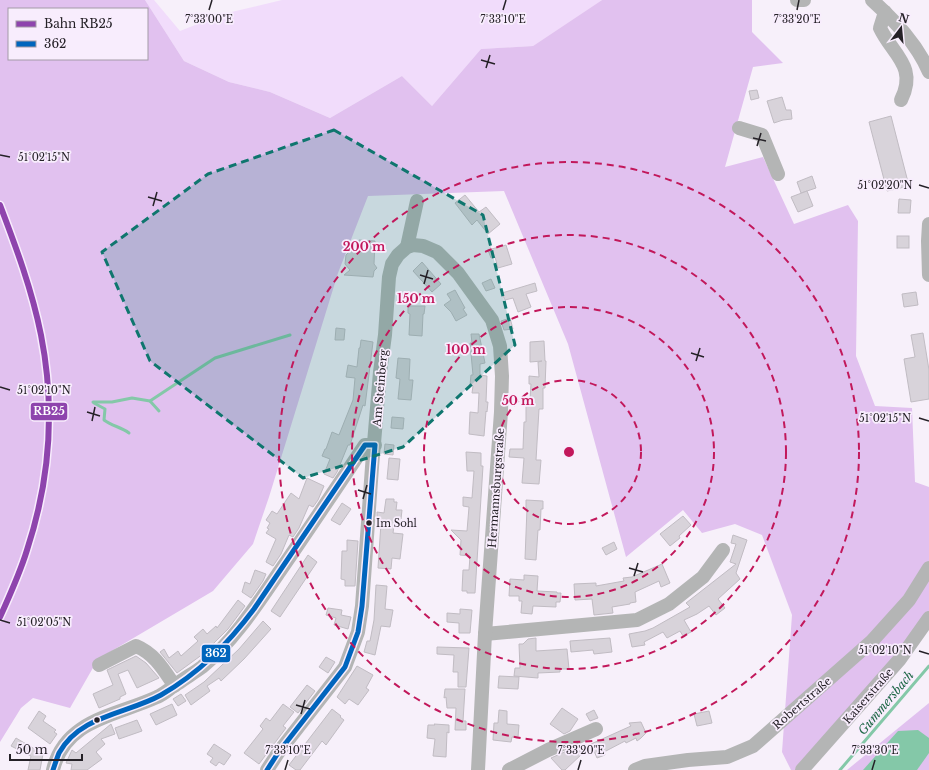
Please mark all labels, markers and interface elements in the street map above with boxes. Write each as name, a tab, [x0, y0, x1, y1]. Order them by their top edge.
legend	[8, 8, 148, 60]
north arrow	[881, 8, 921, 48]
text: N	[897, 10, 911, 27]
text: 7°33'00"E	[185, 13, 233, 26]
text: 7°33'10"E	[480, 13, 526, 26]
text: 7°33'20"E	[773, 13, 821, 26]
text: Bahn RB25	[44, 16, 113, 31]
text: 362	[44, 36, 67, 51]
text: 51°02'15"N	[18, 151, 70, 164]
text: 51°02'20"N	[857, 179, 913, 192]
text: 200 m	[343, 239, 386, 254]
text: 150 m	[397, 291, 436, 306]
text: 100 m	[446, 342, 487, 357]
street label: Am Steinberg	[370, 348, 390, 428]
text: 51°02'10"N	[17, 384, 71, 397]
text: 50 m	[502, 393, 535, 408]
line badge: RB25	[30, 402, 68, 421]
text: RB25	[33, 404, 65, 418]
text: 51°02'15"N	[859, 412, 911, 425]
street label: Hermannsburgstraße	[485, 428, 507, 548]
centre of rings	[562, 445, 576, 459]
place label: Im Sohl	[376, 517, 417, 530]
marker: Im Sohl	[364, 518, 374, 528]
text: 51°02'05"N	[17, 616, 71, 629]
line badge: 362	[201, 644, 231, 663]
text: 51°02'10"N	[858, 644, 912, 657]
text: 362	[205, 646, 227, 660]
street label: Kaiserstraße	[840, 665, 896, 727]
water label: Gummersbach	[855, 668, 917, 738]
street label: Robertstraße	[770, 674, 834, 732]
unlabelled marker	[92, 715, 102, 725]
scale bar	[10, 736, 82, 762]
text: 50 m	[16, 742, 48, 757]
text: 7°33'10"E	[265, 744, 311, 757]
text: 7°33'20"E	[557, 744, 605, 757]
text: 7°33'30"E	[851, 744, 899, 757]

